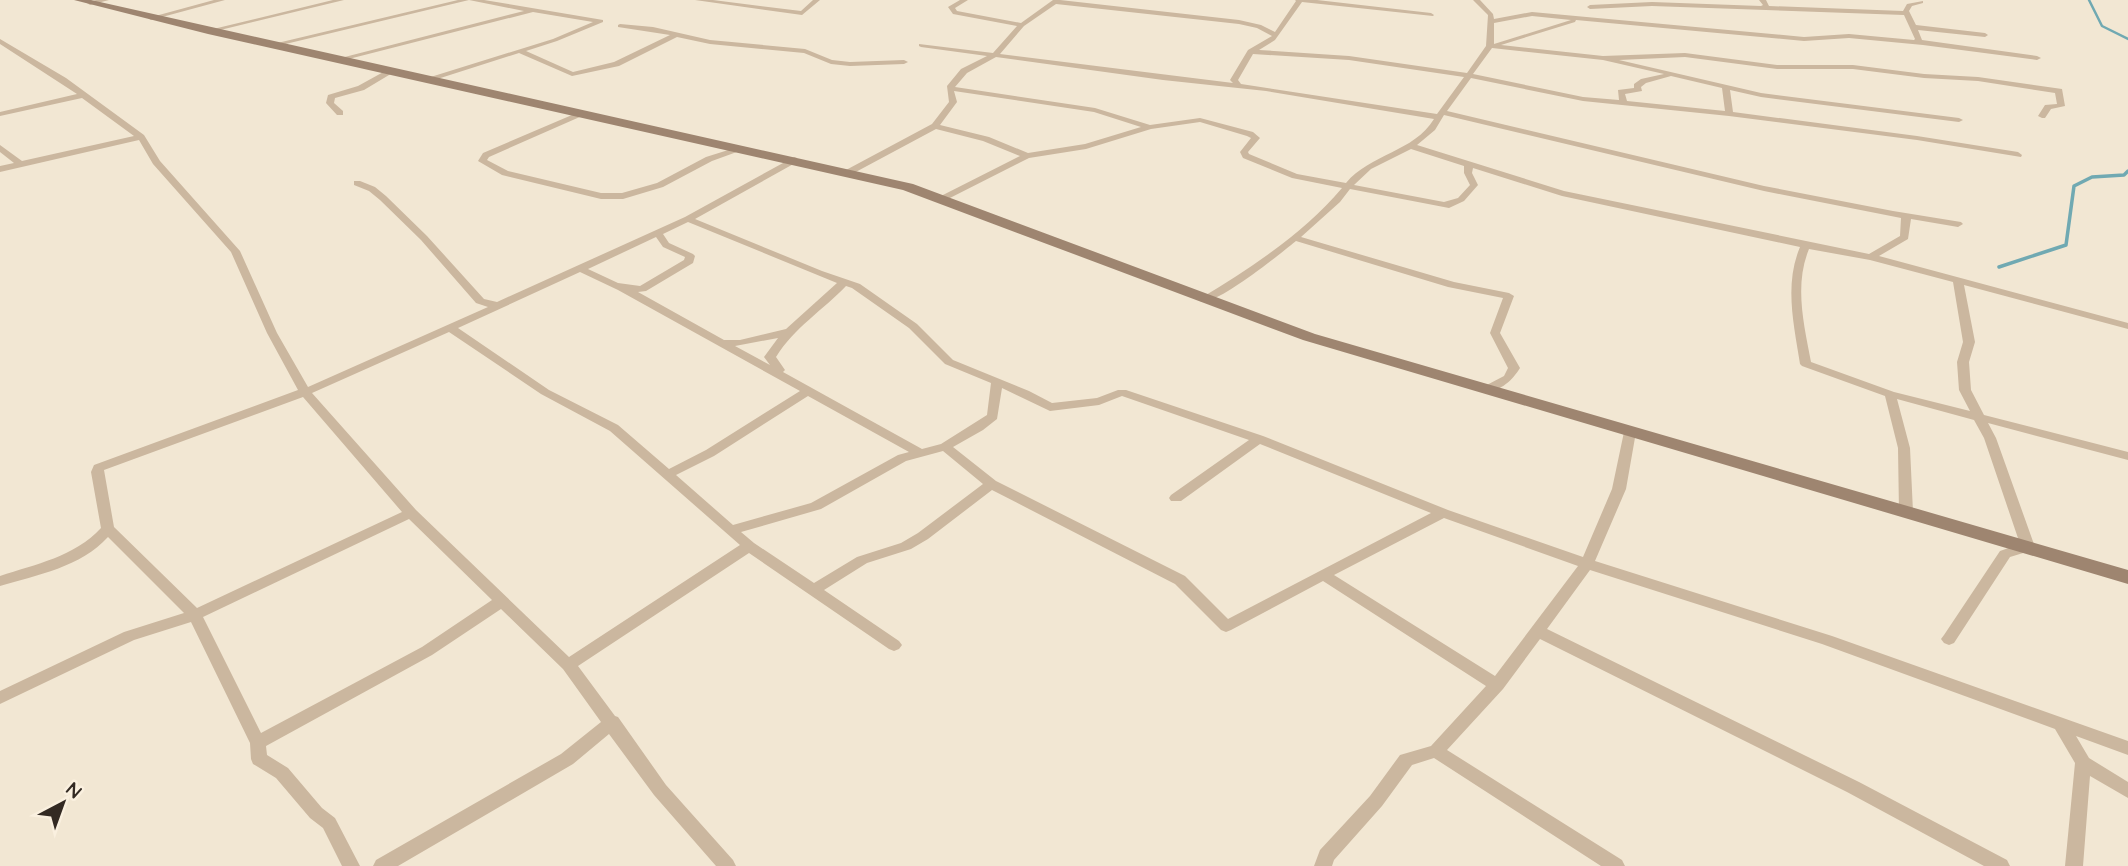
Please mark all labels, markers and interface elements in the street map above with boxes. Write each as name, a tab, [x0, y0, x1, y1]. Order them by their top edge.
north arrow	[28, 768, 98, 838]
text: N	[61, 777, 87, 804]

